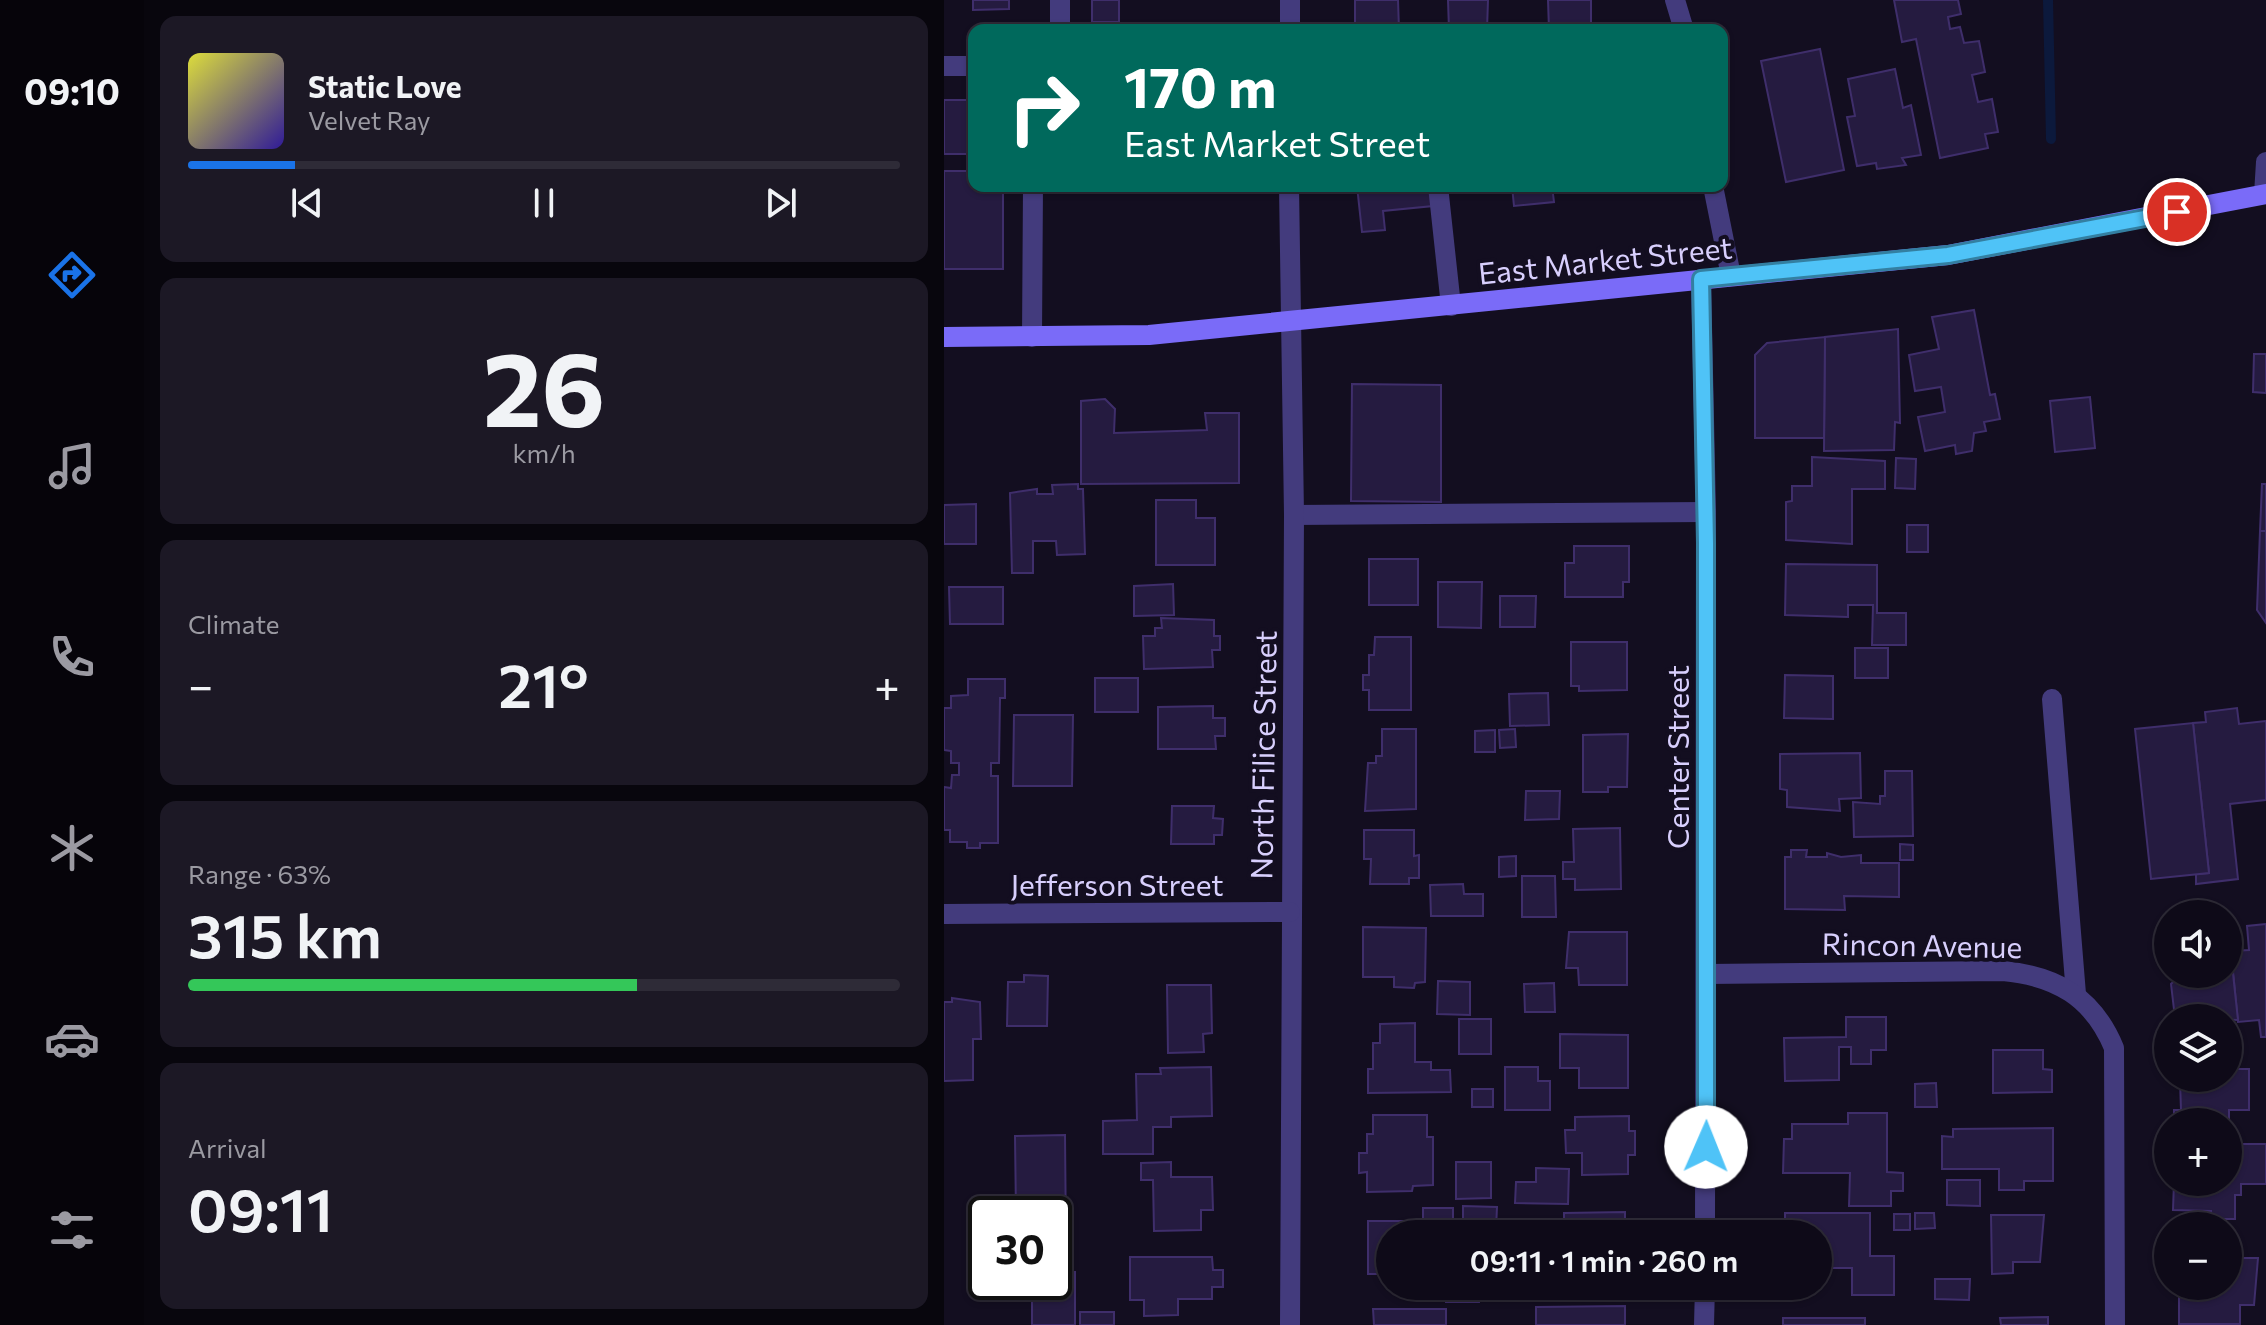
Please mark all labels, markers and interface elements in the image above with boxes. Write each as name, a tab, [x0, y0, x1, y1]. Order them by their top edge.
text: 170 m	[1124, 51, 1277, 120]
icon: right	[992, 56, 1096, 160]
text: Static Love	[308, 67, 462, 104]
text: 09:10	[24, 68, 120, 112]
text: Velvet Ray	[308, 104, 431, 135]
text: East Market Street	[1124, 120, 1430, 164]
pin	[2143, 178, 2211, 246]
icon: previous	[285, 181, 329, 225]
icon: pause	[522, 181, 566, 225]
icon: next	[759, 181, 803, 225]
icon: arrive	[2155, 190, 2199, 234]
street label: East Market Street	[1476, 227, 1734, 291]
icon: directions	[44, 247, 100, 303]
text: 26	[483, 321, 605, 448]
text: km/h	[512, 437, 576, 468]
icon: music	[44, 438, 100, 494]
text: Climate	[188, 608, 280, 639]
icon: phone	[44, 629, 100, 685]
street label: North Filice Street	[1241, 630, 1283, 880]
text: 21°	[498, 647, 589, 720]
text: −	[188, 657, 213, 711]
text: +	[874, 657, 900, 711]
street label: Center Street	[1658, 665, 1695, 849]
icon: climate	[44, 820, 100, 876]
text: Range · 63%	[188, 858, 331, 889]
street label: Jefferson Street	[1010, 865, 1224, 902]
text: 315 km	[188, 897, 382, 970]
map controls	[2154, 900, 2242, 1300]
button: sound	[2154, 900, 2242, 988]
street label: Rincon Avenue	[1821, 924, 2023, 964]
button: layers	[2154, 1004, 2242, 1092]
icon: car	[44, 1011, 100, 1067]
position arrow	[1664, 1105, 1748, 1189]
button: +	[2154, 1108, 2242, 1196]
text: Arrival	[188, 1132, 267, 1163]
text: 09:11	[188, 1171, 333, 1244]
speed limit sign: 30	[968, 1196, 1072, 1300]
icon: filters	[44, 1202, 100, 1258]
button: −	[2154, 1212, 2242, 1300]
text: 09:11 · 1 min · 260 m	[1470, 1241, 1738, 1278]

